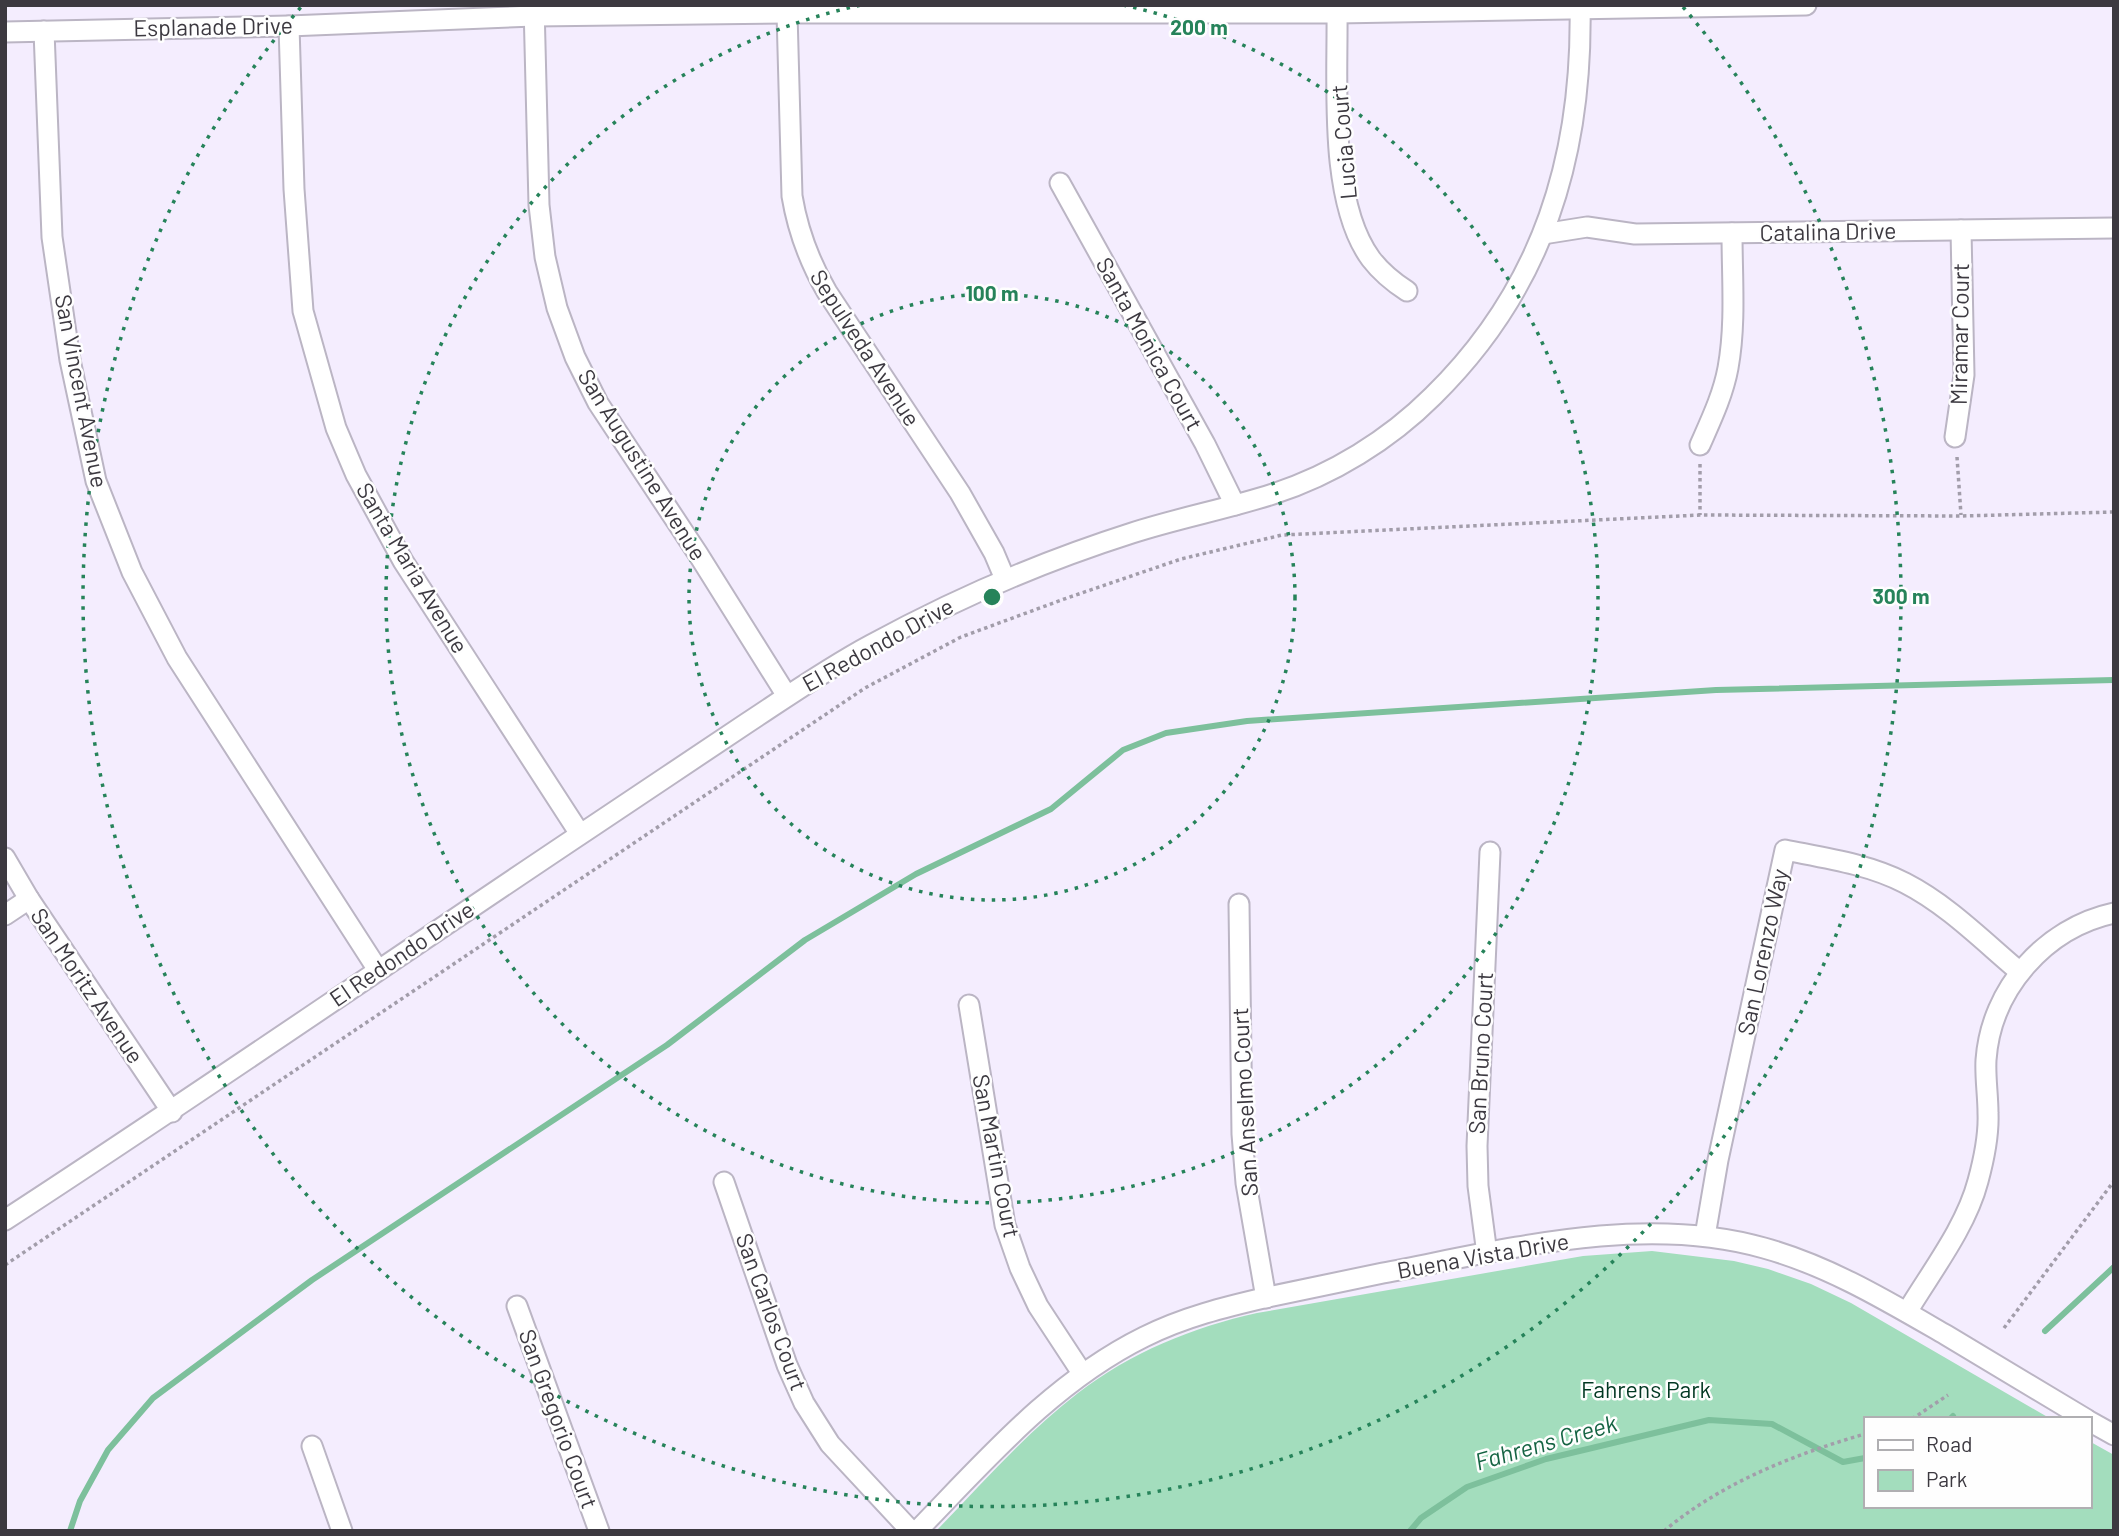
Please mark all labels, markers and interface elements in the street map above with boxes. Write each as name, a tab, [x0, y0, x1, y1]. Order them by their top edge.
street label: Esplanade Drive	[133, 11, 293, 41]
text: 200 m	[1170, 14, 1228, 39]
street label: Lucia Court	[1324, 83, 1362, 201]
street label: Catalina Drive	[1759, 216, 1897, 246]
street label: Santa Monica Court	[1091, 252, 1209, 435]
street label: Miramar Court	[1944, 263, 1974, 405]
street label: Sepulveda Avenue	[805, 264, 927, 431]
text: 100 m	[965, 280, 1019, 305]
street label: San Vincent Avenue	[50, 292, 114, 490]
street label: San Augustine Avenue	[573, 364, 713, 565]
street label: Santa Maria Avenue	[351, 477, 475, 658]
text: 300 m	[1872, 583, 1930, 608]
centre of rings	[980, 585, 1004, 609]
street label: El Redondo Drive	[797, 591, 958, 697]
street label: San Lorenzo Way	[1731, 866, 1793, 1038]
street label: El Redondo Drive	[324, 894, 479, 1012]
street label: San Moritz Avenue	[25, 902, 150, 1069]
street label: San Bruno Court	[1462, 971, 1498, 1135]
street label: San Anselmo Court	[1225, 1007, 1263, 1197]
street label: San Martin Court	[967, 1072, 1027, 1240]
street label: Buena Vista Drive	[1395, 1226, 1571, 1284]
street label: San Carlos Court	[730, 1229, 813, 1394]
street label: San Gregorio Court	[513, 1325, 604, 1512]
park label: Fahrens Park	[1581, 1375, 1711, 1403]
water label: Fahrens Creek	[1471, 1407, 1620, 1476]
legend	[1864, 1417, 2091, 1508]
text: Road	[1926, 1431, 1972, 1456]
text: Park	[1926, 1466, 1967, 1491]

